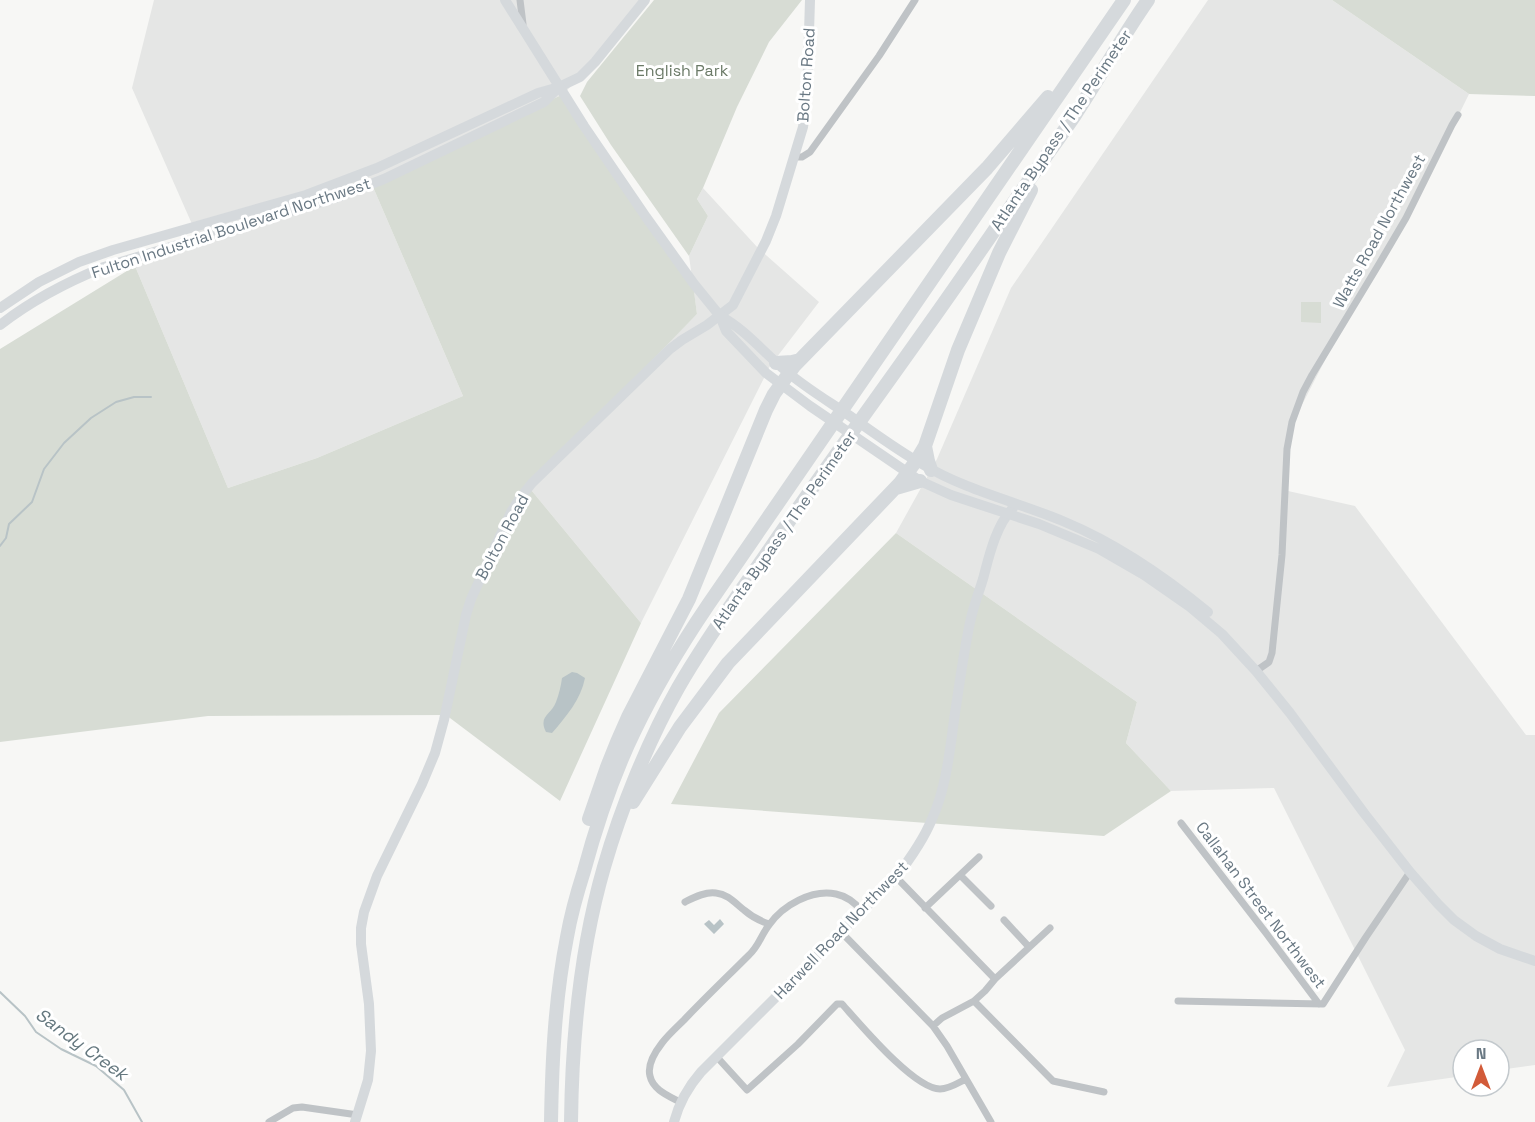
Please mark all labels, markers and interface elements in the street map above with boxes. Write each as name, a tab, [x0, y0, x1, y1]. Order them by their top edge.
street label: Atlanta Bypass / The Perimeter	[986, 25, 1136, 235]
street label: Bolton Road	[792, 27, 820, 123]
park label: English Park	[636, 60, 729, 81]
street label: Watts Road Northwest	[1328, 150, 1430, 312]
street label: Fulton Industrial Boulevard Northwest	[89, 173, 373, 283]
street label: Atlanta Bypass / The Perimeter	[707, 427, 861, 633]
street label: Bolton Road	[471, 490, 533, 584]
street label: Callahan Street Northwest	[1191, 817, 1331, 993]
street label: Harwell Road Northwest	[769, 856, 913, 1004]
water label: Sandy Creek	[31, 1003, 135, 1087]
north arrow	[1451, 1038, 1511, 1098]
text: N	[1476, 1043, 1486, 1064]

